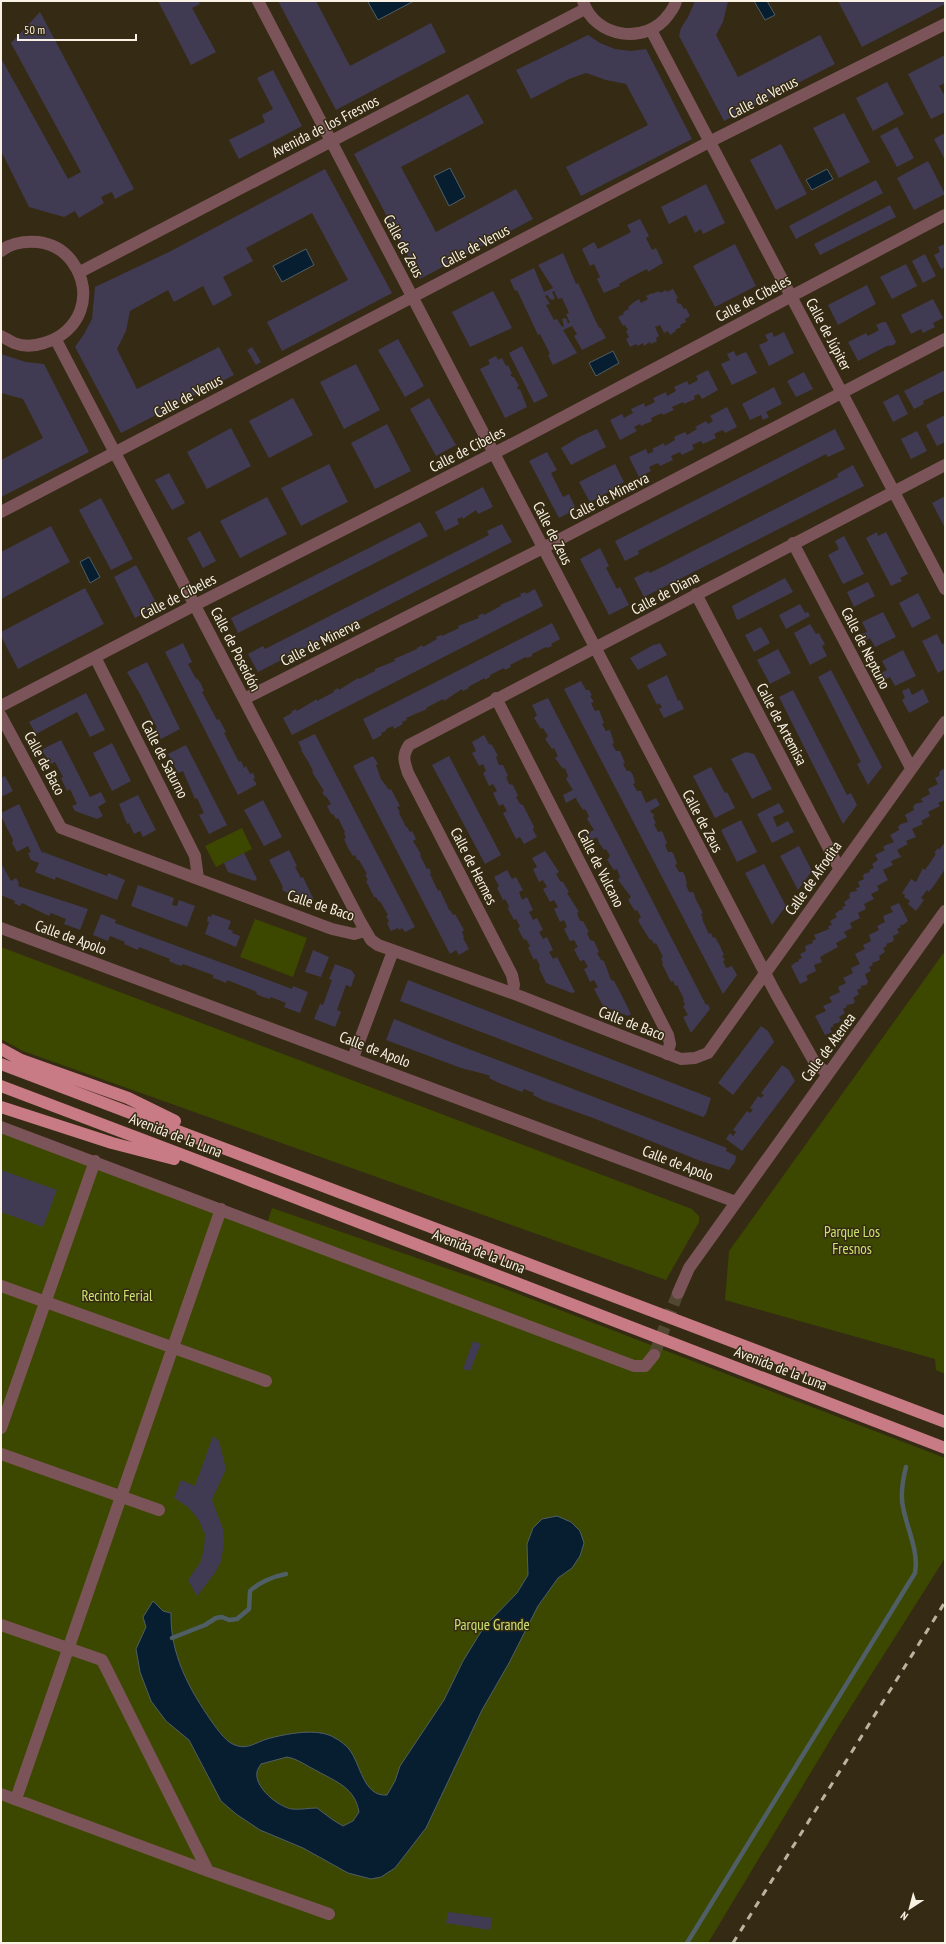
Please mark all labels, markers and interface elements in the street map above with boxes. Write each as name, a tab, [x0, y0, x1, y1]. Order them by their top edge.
scale bar	[18, 16, 136, 42]
text: 50 m	[24, 22, 45, 37]
street label: Calle de Venus	[725, 71, 801, 123]
street label: Avenida de los Fresnos	[268, 91, 382, 161]
street label: Calle de Zeus	[380, 211, 428, 281]
street label: Calle de Venus	[437, 220, 513, 272]
street label: Calle de Cibeles	[712, 270, 794, 326]
street label: Calle de Júpiter	[802, 295, 856, 374]
street label: Calle de Venus	[150, 370, 226, 422]
street label: Calle de Cibeles	[426, 422, 508, 476]
street label: Calle de Minerva	[566, 468, 652, 524]
street label: Calle de Zeus	[529, 498, 577, 568]
street label: Calle de Diana	[628, 567, 702, 619]
street label: Calle de Cibeles	[137, 569, 219, 623]
street label: Calle de Poseidón	[207, 604, 265, 694]
street label: Calle de Neptuno	[837, 604, 895, 692]
street label: Calle de Minerva	[277, 614, 363, 670]
street label: Calle de Artemisa	[752, 680, 812, 768]
street label: Calle de Saturno	[137, 717, 193, 801]
street label: Calle de Baco	[20, 728, 70, 798]
street label: Calle de Zeus	[679, 786, 727, 856]
street label: Calle de Hermes	[446, 824, 502, 908]
street label: Calle de Vulcano	[573, 826, 629, 910]
street label: Calle de Afrodita	[781, 837, 845, 919]
street label: Calle de Baco	[285, 885, 357, 925]
street label: Calle de Apolo	[33, 915, 109, 959]
street label: Calle de Baco	[596, 1002, 668, 1044]
street label: Calle de Atenea	[797, 1009, 859, 1085]
street label: Calle de Apolo	[337, 1027, 413, 1071]
street label: Avenida de la Luna	[127, 1109, 225, 1161]
street label: Calle de Apolo	[640, 1141, 716, 1185]
park label: Parque Los Fresnos	[824, 1222, 880, 1258]
street label: Avenida de la Luna	[430, 1225, 528, 1277]
park label: Recinto Ferial	[82, 1286, 153, 1305]
street label: Avenida de la Luna	[732, 1342, 830, 1394]
park label: Parque Grande	[454, 1615, 530, 1634]
north arrow	[890, 1888, 930, 1928]
text: N	[898, 1909, 911, 1924]

